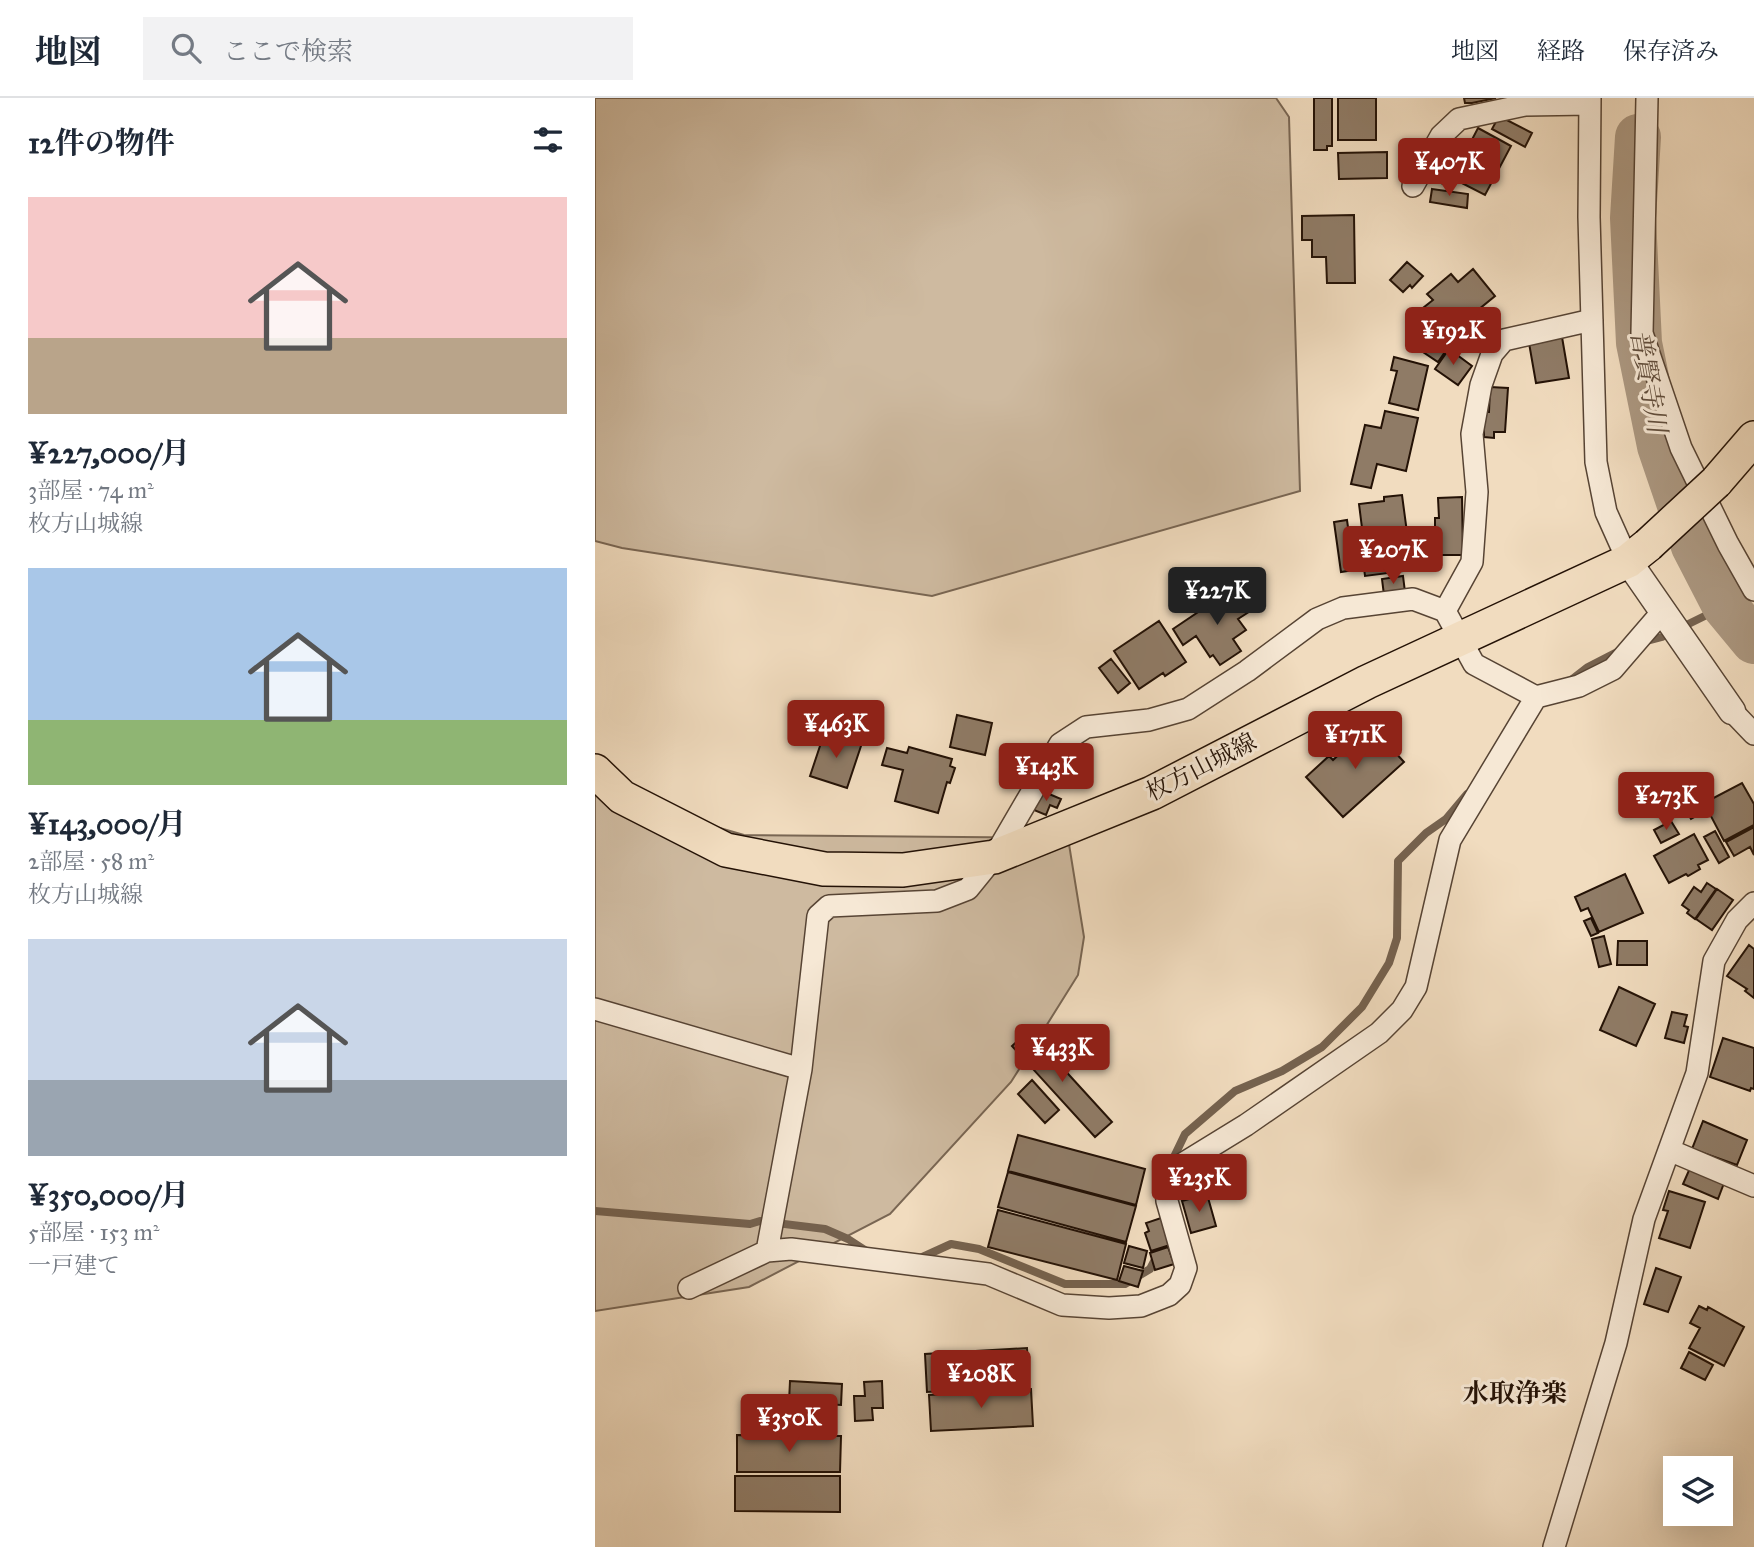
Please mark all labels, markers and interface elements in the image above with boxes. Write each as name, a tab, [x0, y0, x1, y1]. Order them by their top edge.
search box	[143, 17, 633, 80]
icon: search	[167, 29, 205, 67]
text: 地図	[35, 32, 101, 72]
text: ここで検索	[223, 35, 353, 67]
text: 地図	[1451, 36, 1499, 66]
text: 経路	[1537, 36, 1585, 66]
text: 保存済み	[1623, 36, 1719, 66]
icon: filters	[529, 121, 567, 159]
text: 12件の物件	[28, 125, 175, 161]
pin: ¥407K	[1400, 139, 1498, 198]
text: ¥407K	[1414, 147, 1484, 175]
icon: home	[235, 243, 361, 369]
pin: ¥192K	[1404, 308, 1502, 367]
text: ¥192K	[1421, 316, 1485, 344]
water label: 普賢寺川	[1624, 327, 1674, 438]
text: ¥227,000/月	[28, 435, 190, 471]
text: 3部屋 · 74 m²	[28, 476, 154, 504]
text: 枚方山城線	[28, 509, 143, 537]
pin: ¥207K	[1344, 526, 1442, 586]
text: ¥207K	[1359, 535, 1427, 563]
pin: ¥227K	[1168, 568, 1266, 627]
text: ¥227K	[1184, 576, 1250, 604]
icon: home	[235, 614, 361, 740]
pin: ¥463K	[787, 700, 885, 760]
text: ¥463K	[803, 709, 869, 737]
pin: ¥171K	[1306, 712, 1404, 771]
text: ¥171K	[1324, 720, 1386, 748]
street label: 枚方山城線	[1141, 726, 1261, 808]
pin: ¥143K	[997, 744, 1095, 803]
text: ¥143K	[1015, 752, 1077, 780]
pin: ¥273K	[1617, 772, 1715, 832]
text: ¥273K	[1634, 781, 1698, 809]
text: ¥143,000/月	[28, 806, 186, 842]
text: 2部屋 · 58 m²	[28, 847, 154, 875]
text: 枚方山城線	[28, 880, 143, 908]
icon: home	[235, 985, 361, 1111]
pin: ¥433K	[1013, 1024, 1111, 1084]
text: ¥433K	[1031, 1033, 1093, 1061]
pin: ¥235K	[1150, 1154, 1248, 1214]
text: ¥235K	[1168, 1163, 1230, 1191]
text: ¥350,000/月	[28, 1177, 189, 1213]
text: 5部屋 · 153 m²	[28, 1218, 159, 1246]
text: 一戸建て	[28, 1251, 120, 1279]
pin: ¥208K	[932, 1350, 1030, 1410]
text: ¥208K	[947, 1359, 1015, 1387]
district label: 水取浄楽	[1463, 1377, 1567, 1409]
pin: ¥350K	[740, 1394, 838, 1454]
text: ¥350K	[757, 1403, 821, 1431]
map controls	[1663, 1456, 1733, 1526]
button: layers	[1663, 1456, 1733, 1526]

